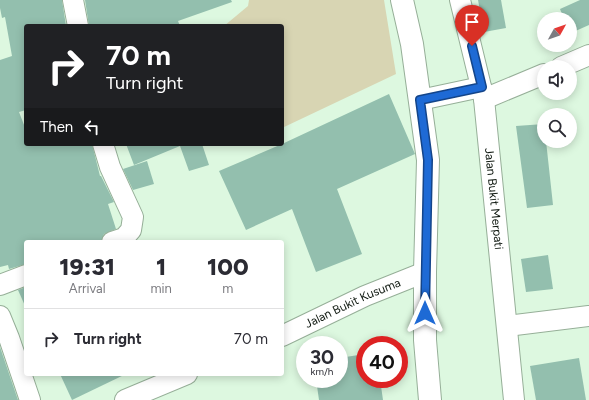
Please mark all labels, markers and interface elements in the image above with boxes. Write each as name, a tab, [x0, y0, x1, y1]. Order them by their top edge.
pin	[455, 5, 489, 46]
icon: arrive	[461, 11, 483, 33]
north arrow	[537, 12, 577, 52]
map controls	[537, 12, 577, 148]
text: 70 m	[106, 38, 171, 72]
icon: right	[40, 40, 92, 92]
button: sound	[537, 60, 577, 100]
text: Turn right	[106, 72, 183, 94]
button: search	[537, 108, 577, 148]
icon: left	[81, 116, 103, 138]
text: Then	[40, 118, 73, 136]
street label: Jalan Bukit Merpati	[482, 147, 506, 250]
text: 19:31	[59, 252, 115, 281]
text: 1	[156, 252, 166, 281]
text: 100	[207, 252, 249, 281]
street label: Jalan Bukit Kusuma	[303, 276, 403, 331]
text: Arrival	[69, 281, 106, 296]
text: min	[150, 281, 172, 296]
text: m	[222, 281, 233, 296]
position arrow	[404, 292, 446, 334]
icon: right	[40, 328, 62, 350]
text: Turn right	[74, 330, 142, 348]
text: 70 m	[234, 330, 268, 348]
speed limit sign: 40	[356, 336, 408, 388]
text: 30	[310, 345, 334, 369]
text: km/h	[311, 365, 333, 378]

